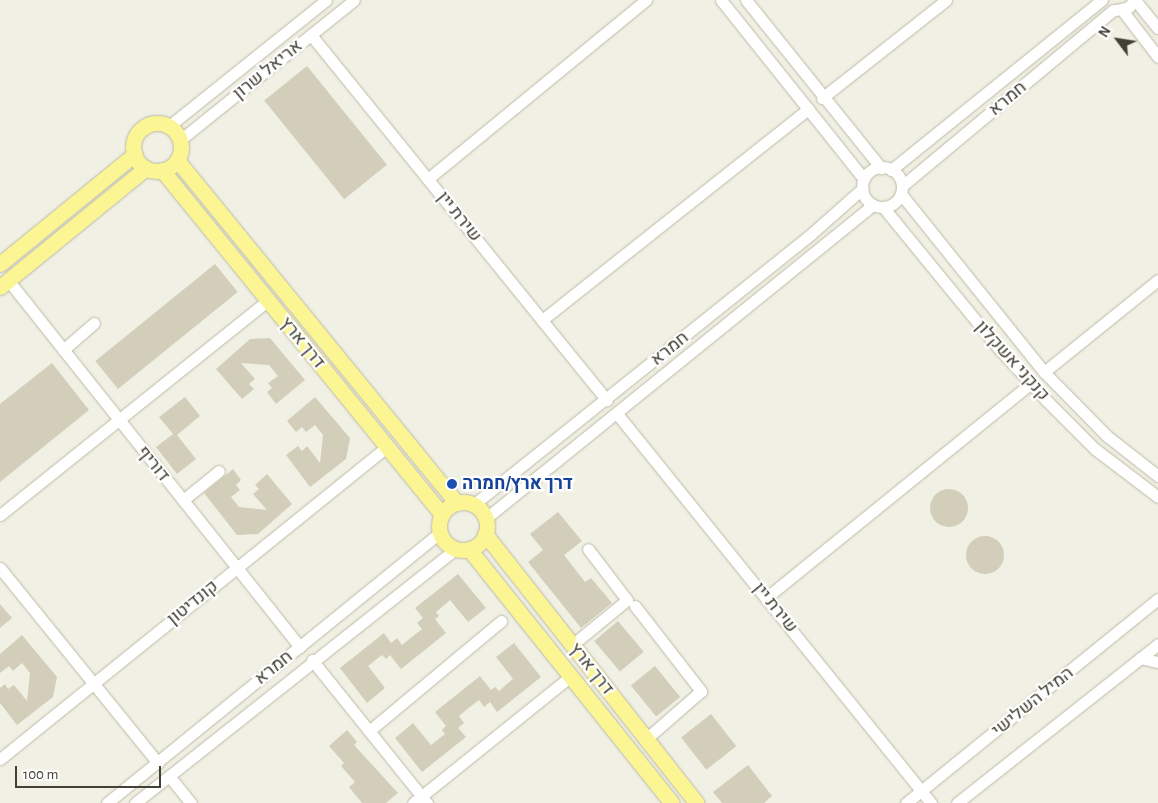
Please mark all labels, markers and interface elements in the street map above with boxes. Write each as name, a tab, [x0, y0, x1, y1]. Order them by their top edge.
north arrow	[1093, 15, 1143, 65]
text: N	[1097, 25, 1114, 40]
street label: אריאל שרון	[229, 35, 307, 105]
street label: חמרא	[985, 77, 1031, 121]
street label: שירת יין	[432, 187, 486, 247]
street label: דרך ארץ	[275, 313, 329, 373]
street label: קנקני אשקלון	[970, 316, 1054, 406]
street label: חמרא	[647, 327, 693, 371]
street label: דוריף	[132, 442, 174, 486]
place label: דרך ארץ/חמרה	[462, 473, 573, 495]
marker: דרך ארץ/חמרה	[446, 478, 458, 490]
street label: קונדיטון	[163, 576, 223, 630]
street label: שירת יין	[748, 578, 802, 638]
street label: דרך ארץ	[564, 639, 618, 699]
street label: חמרא	[251, 646, 297, 690]
street label: המיל השלישי	[988, 662, 1078, 742]
scale bar	[18, 756, 164, 788]
text: 100 m	[23, 767, 58, 782]

